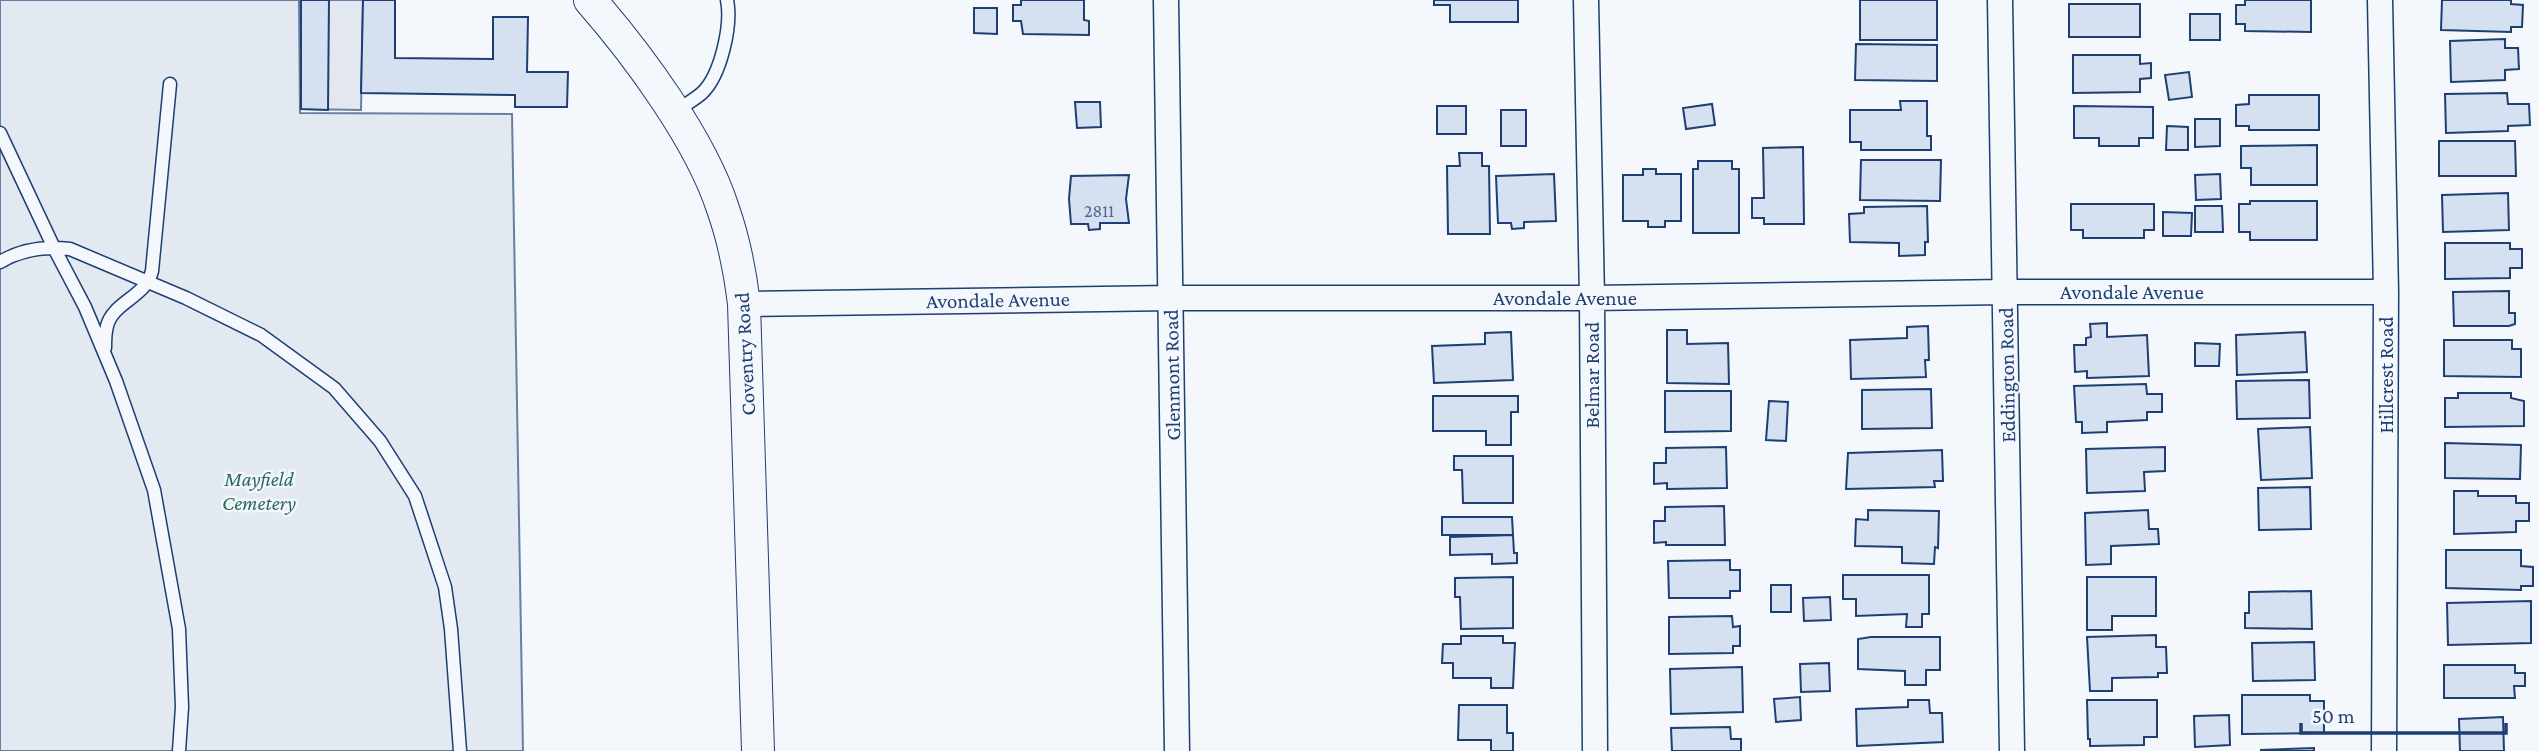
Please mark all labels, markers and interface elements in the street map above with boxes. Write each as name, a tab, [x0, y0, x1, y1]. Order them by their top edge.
house number: 2811	[1084, 201, 1114, 221]
street label: Avondale Avenue	[2060, 280, 2204, 304]
street label: Avondale Avenue	[1493, 286, 1637, 310]
street label: Avondale Avenue	[926, 287, 1070, 313]
street label: Coventry Road	[730, 292, 760, 416]
street label: Eddington Road	[1994, 307, 2020, 443]
street label: Glenmont Road	[1159, 309, 1185, 441]
street label: Hillcrest Road	[2374, 317, 2398, 433]
street label: Belmar Road	[1580, 322, 1604, 428]
park label: Mayfield Cemetery	[222, 467, 296, 515]
scale bar	[2301, 692, 2506, 736]
text: 50 m	[2312, 704, 2355, 728]

